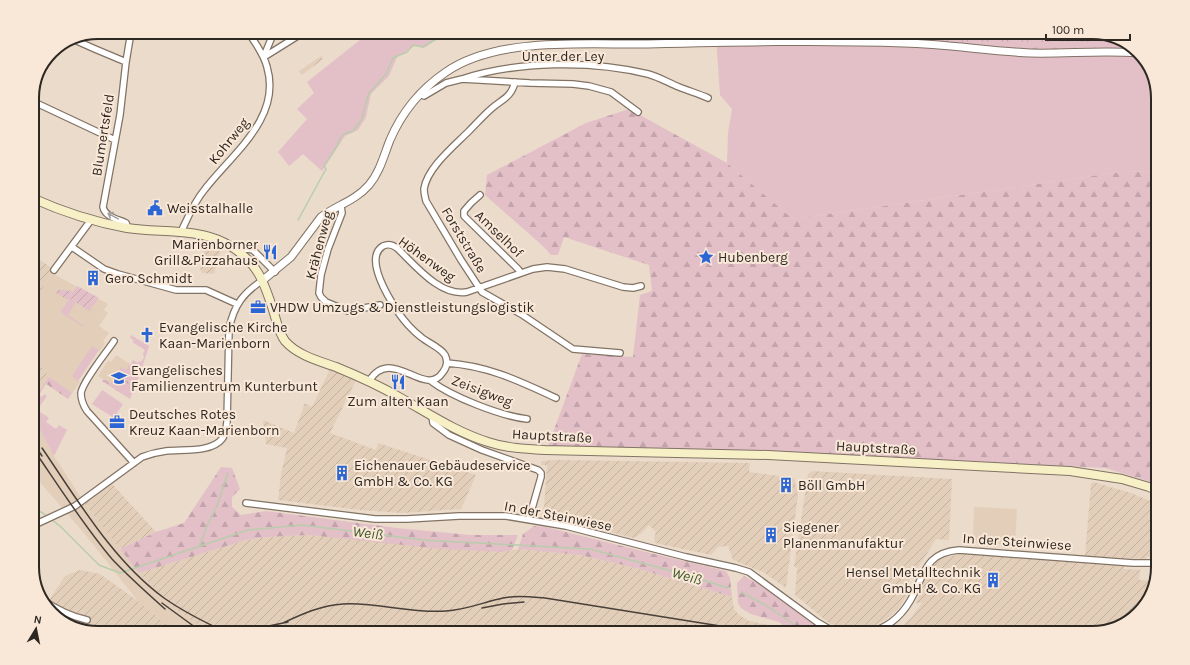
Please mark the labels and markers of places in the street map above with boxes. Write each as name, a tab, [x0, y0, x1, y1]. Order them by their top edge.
public building icon: Weisstalhalle	[146, 199, 164, 217]
place label: Weisstalhalle	[167, 200, 253, 217]
place label: Marienborner Grill&Pizzahaus	[154, 236, 259, 269]
restaurant icon: Marienborner Grill&Pizzahaus	[261, 243, 279, 261]
place icon: Hubenberg	[697, 248, 715, 266]
place label: Hubenberg	[718, 249, 788, 266]
building icon: Gero Schmidt	[84, 269, 102, 287]
place label: Gero Schmidt	[105, 270, 192, 287]
office icon: VHDW Umzugs & Dienstleistungslogistik	[249, 298, 267, 316]
place label: VHDW Umzugs & Dienstleistungslogistik	[270, 299, 535, 316]
place label: Evangelische Kirche Kaan-Marienborn	[159, 319, 287, 352]
church icon: Evangelische Kirche Kaan-Marienborn	[138, 326, 156, 344]
place label: Evangelisches Familienzentrum Kunterbunt	[131, 362, 318, 395]
school or university icon: Evangelisches Familienzentrum Kunterbunt	[110, 369, 128, 387]
restaurant icon: Zum alten Kaan	[389, 373, 407, 391]
place label: Zum alten Kaan	[347, 393, 449, 410]
place label: Deutsches Rotes Kreuz Kaan-Marienborn	[129, 406, 279, 439]
office icon: Deutsches Rotes Kreuz Kaan-Marienborn	[108, 413, 126, 431]
place label: Eichenauer Gebäudeservice GmbH & Co. KG	[354, 457, 531, 490]
building icon: Eichenauer Gebäudeservice GmbH & Co. KG	[333, 464, 351, 482]
building icon: Böll GmbH	[777, 476, 795, 494]
place label: Böll GmbH	[798, 477, 865, 494]
place label: Siegener Planenmanufaktur	[783, 519, 904, 552]
building icon: Siegener Planenmanufaktur	[762, 526, 780, 544]
place label: Hensel Metalltechnik GmbH & Co. KG	[846, 564, 981, 597]
building icon: Hensel Metalltechnik GmbH & Co. KG	[984, 571, 1002, 589]

